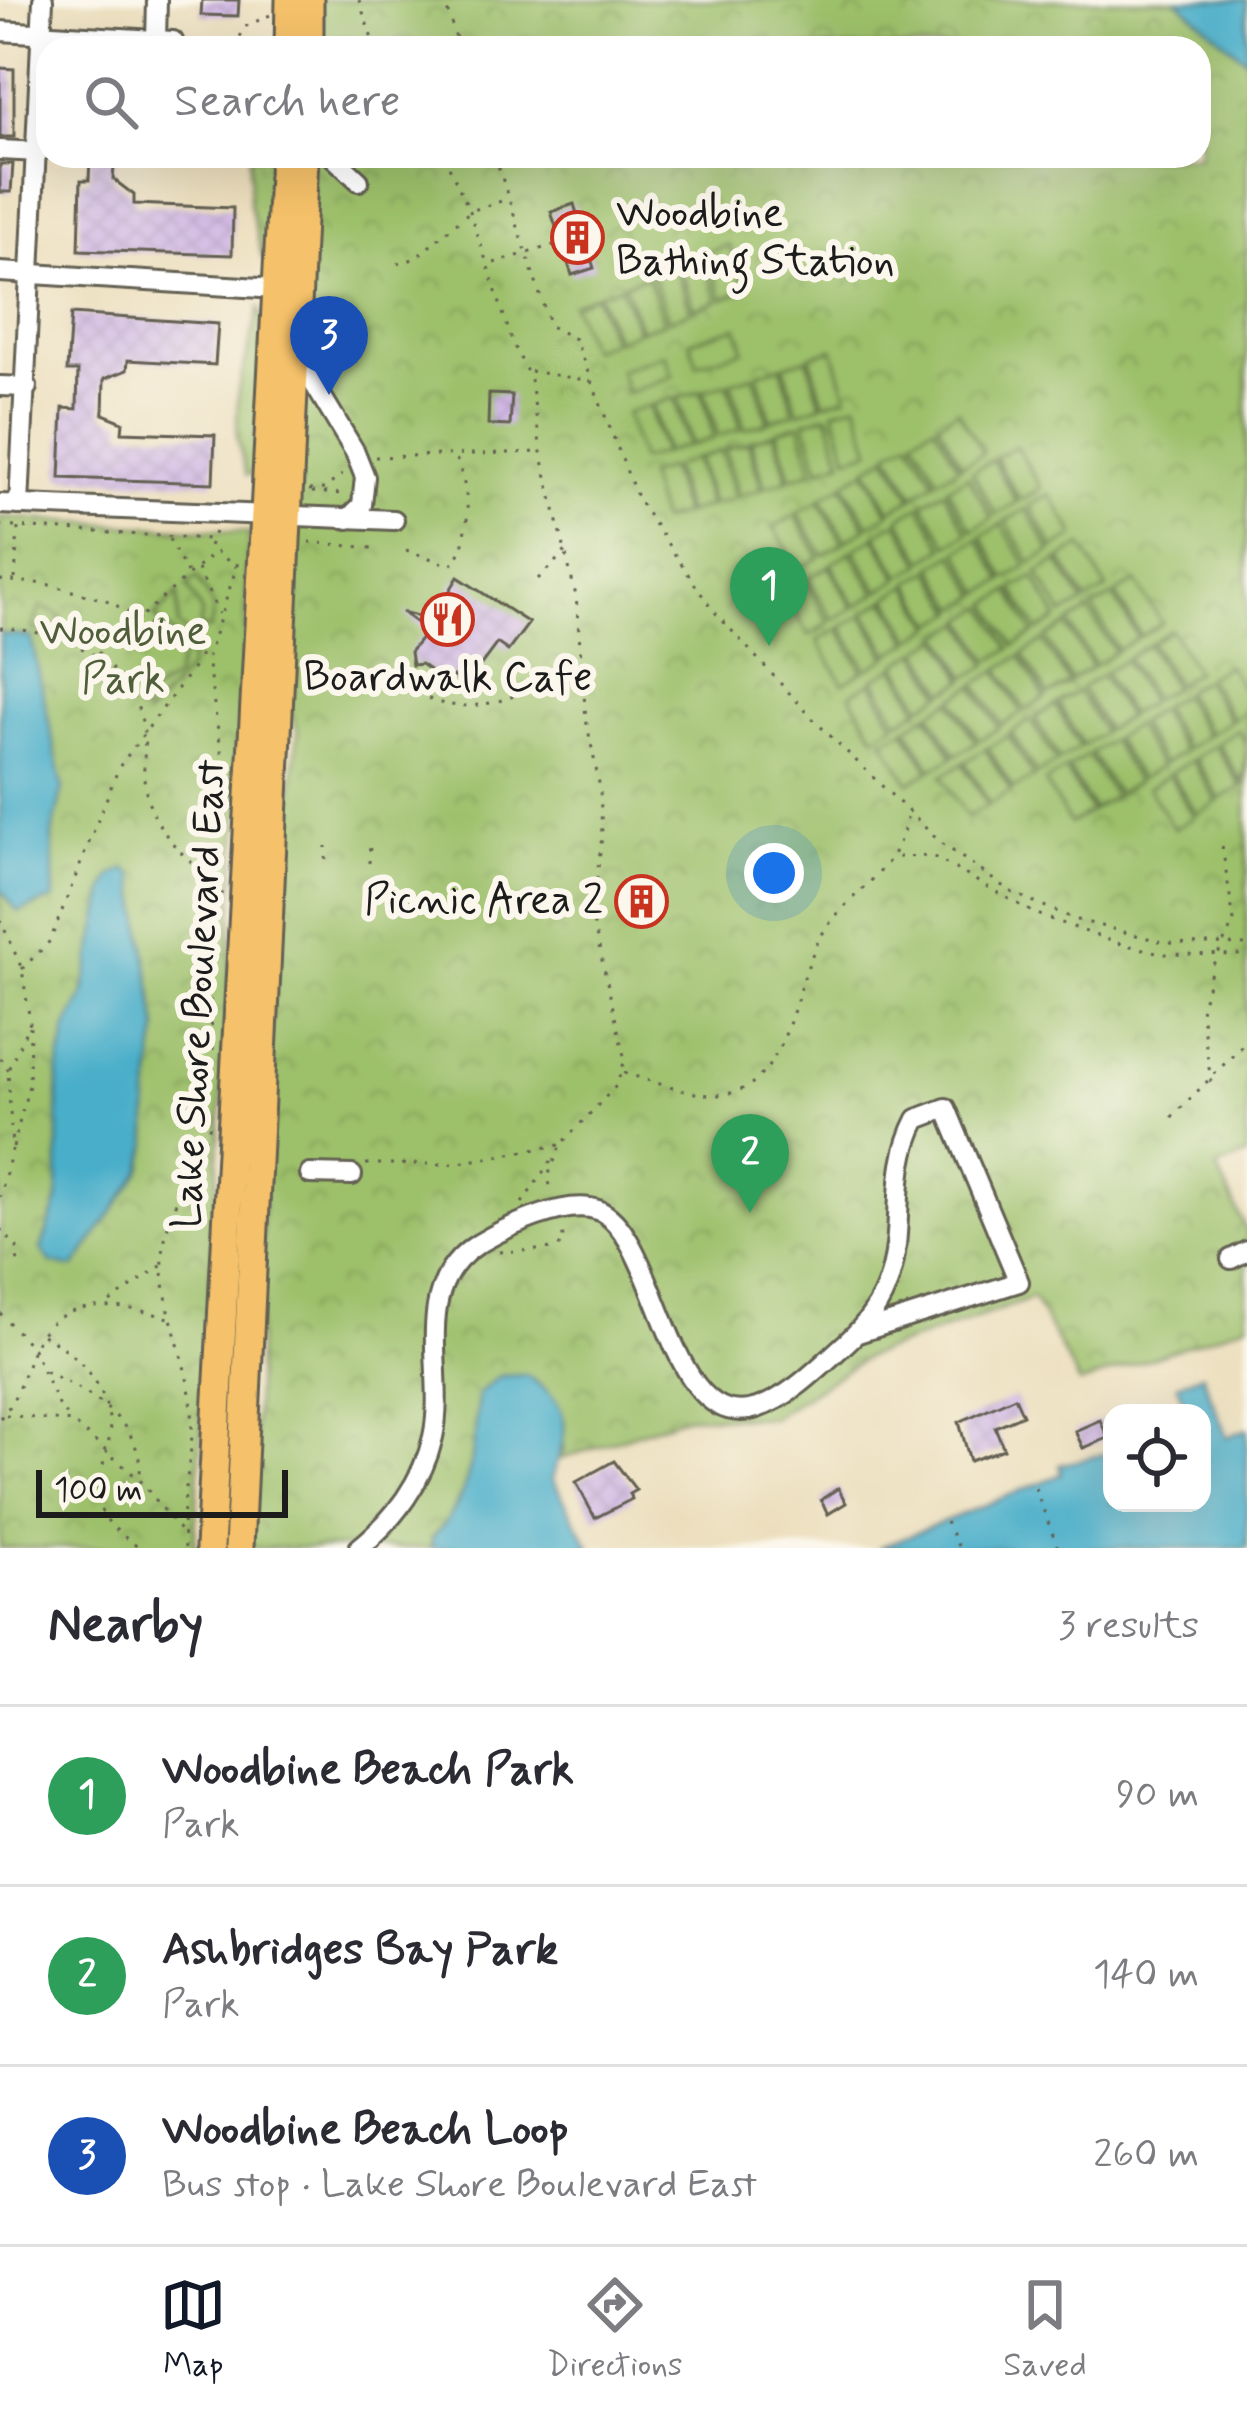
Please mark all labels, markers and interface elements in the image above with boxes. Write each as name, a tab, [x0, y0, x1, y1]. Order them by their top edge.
search box	[36, 36, 1211, 168]
icon: search	[78, 69, 144, 135]
text: Search here	[174, 73, 401, 132]
place label: Woodbine Bathing Station	[616, 187, 895, 294]
building icon: Woodbine Bathing Station	[549, 210, 605, 266]
pin: 3	[290, 296, 368, 395]
pin: 1	[730, 547, 808, 646]
restaurant icon: Boardwalk Cafe	[420, 591, 476, 647]
park label: Woodbine Park	[39, 605, 207, 708]
place label: Boardwalk Cafe	[303, 651, 593, 706]
street label: Lake Shore Boulevard East	[160, 758, 240, 1230]
your location	[744, 843, 804, 903]
building icon: Picnic Area 2	[614, 873, 670, 929]
place label: Picnic Area 2	[364, 874, 603, 929]
pin: 2	[711, 1114, 789, 1213]
map controls	[1103, 1404, 1211, 1512]
button: locate	[1103, 1404, 1211, 1512]
scale bar	[36, 1464, 288, 1517]
text: 100 m	[54, 1469, 143, 1513]
text: Nearby	[48, 1593, 203, 1659]
text: 3 results	[1058, 1601, 1199, 1652]
text: Woodbine Beach Park	[162, 1741, 574, 1800]
text: 1	[78, 1770, 96, 1821]
text: 90 m	[1116, 1770, 1199, 1821]
text: Park	[162, 1800, 240, 1851]
text: Ashbridges Bay Park	[162, 1921, 558, 1980]
text: 2	[77, 1950, 97, 2001]
text: 140 m	[1093, 1950, 1199, 2001]
text: Park	[162, 1980, 240, 2031]
text: Woodbine Beach Loop	[162, 2101, 568, 2160]
text: 3	[78, 2130, 96, 2181]
text: 260 m	[1093, 2130, 1199, 2181]
text: Bus stop · Lake Shore Boulevard East	[162, 2160, 757, 2211]
tab: Map	[160, 2272, 226, 2388]
tab: Directions	[547, 2272, 683, 2388]
tab: Saved	[1003, 2272, 1087, 2388]

